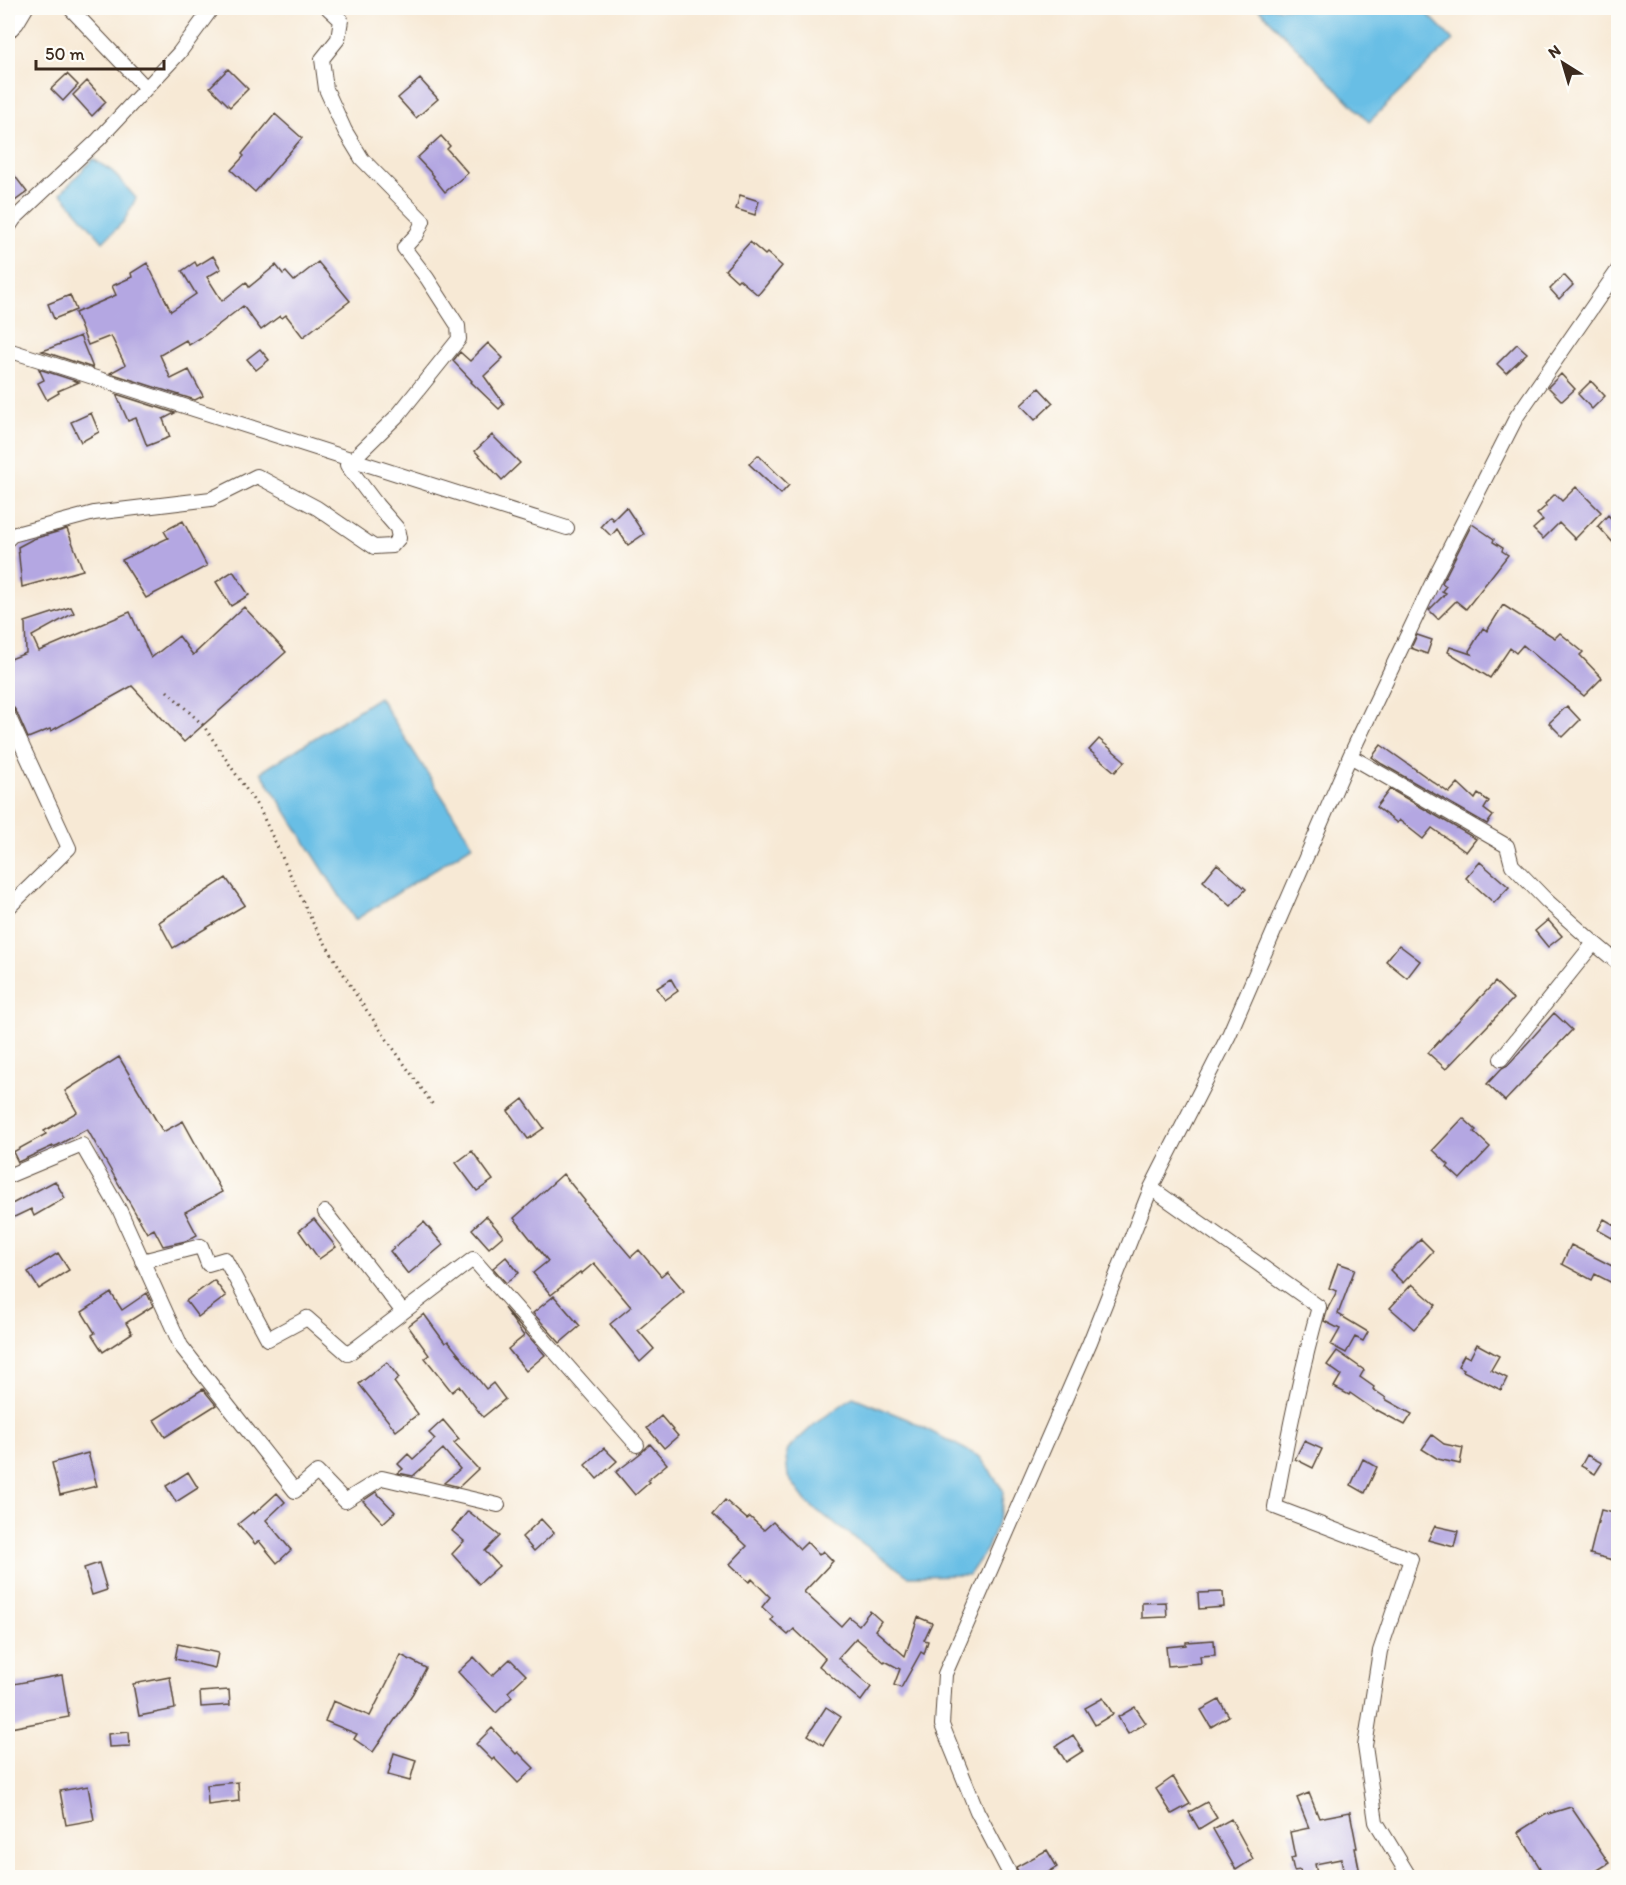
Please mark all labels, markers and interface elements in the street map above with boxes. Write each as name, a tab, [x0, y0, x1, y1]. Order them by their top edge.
scale bar	[36, 33, 164, 71]
north arrow	[1533, 33, 1593, 93]
text: N	[1544, 41, 1564, 62]
text: 50 m	[45, 43, 85, 65]

